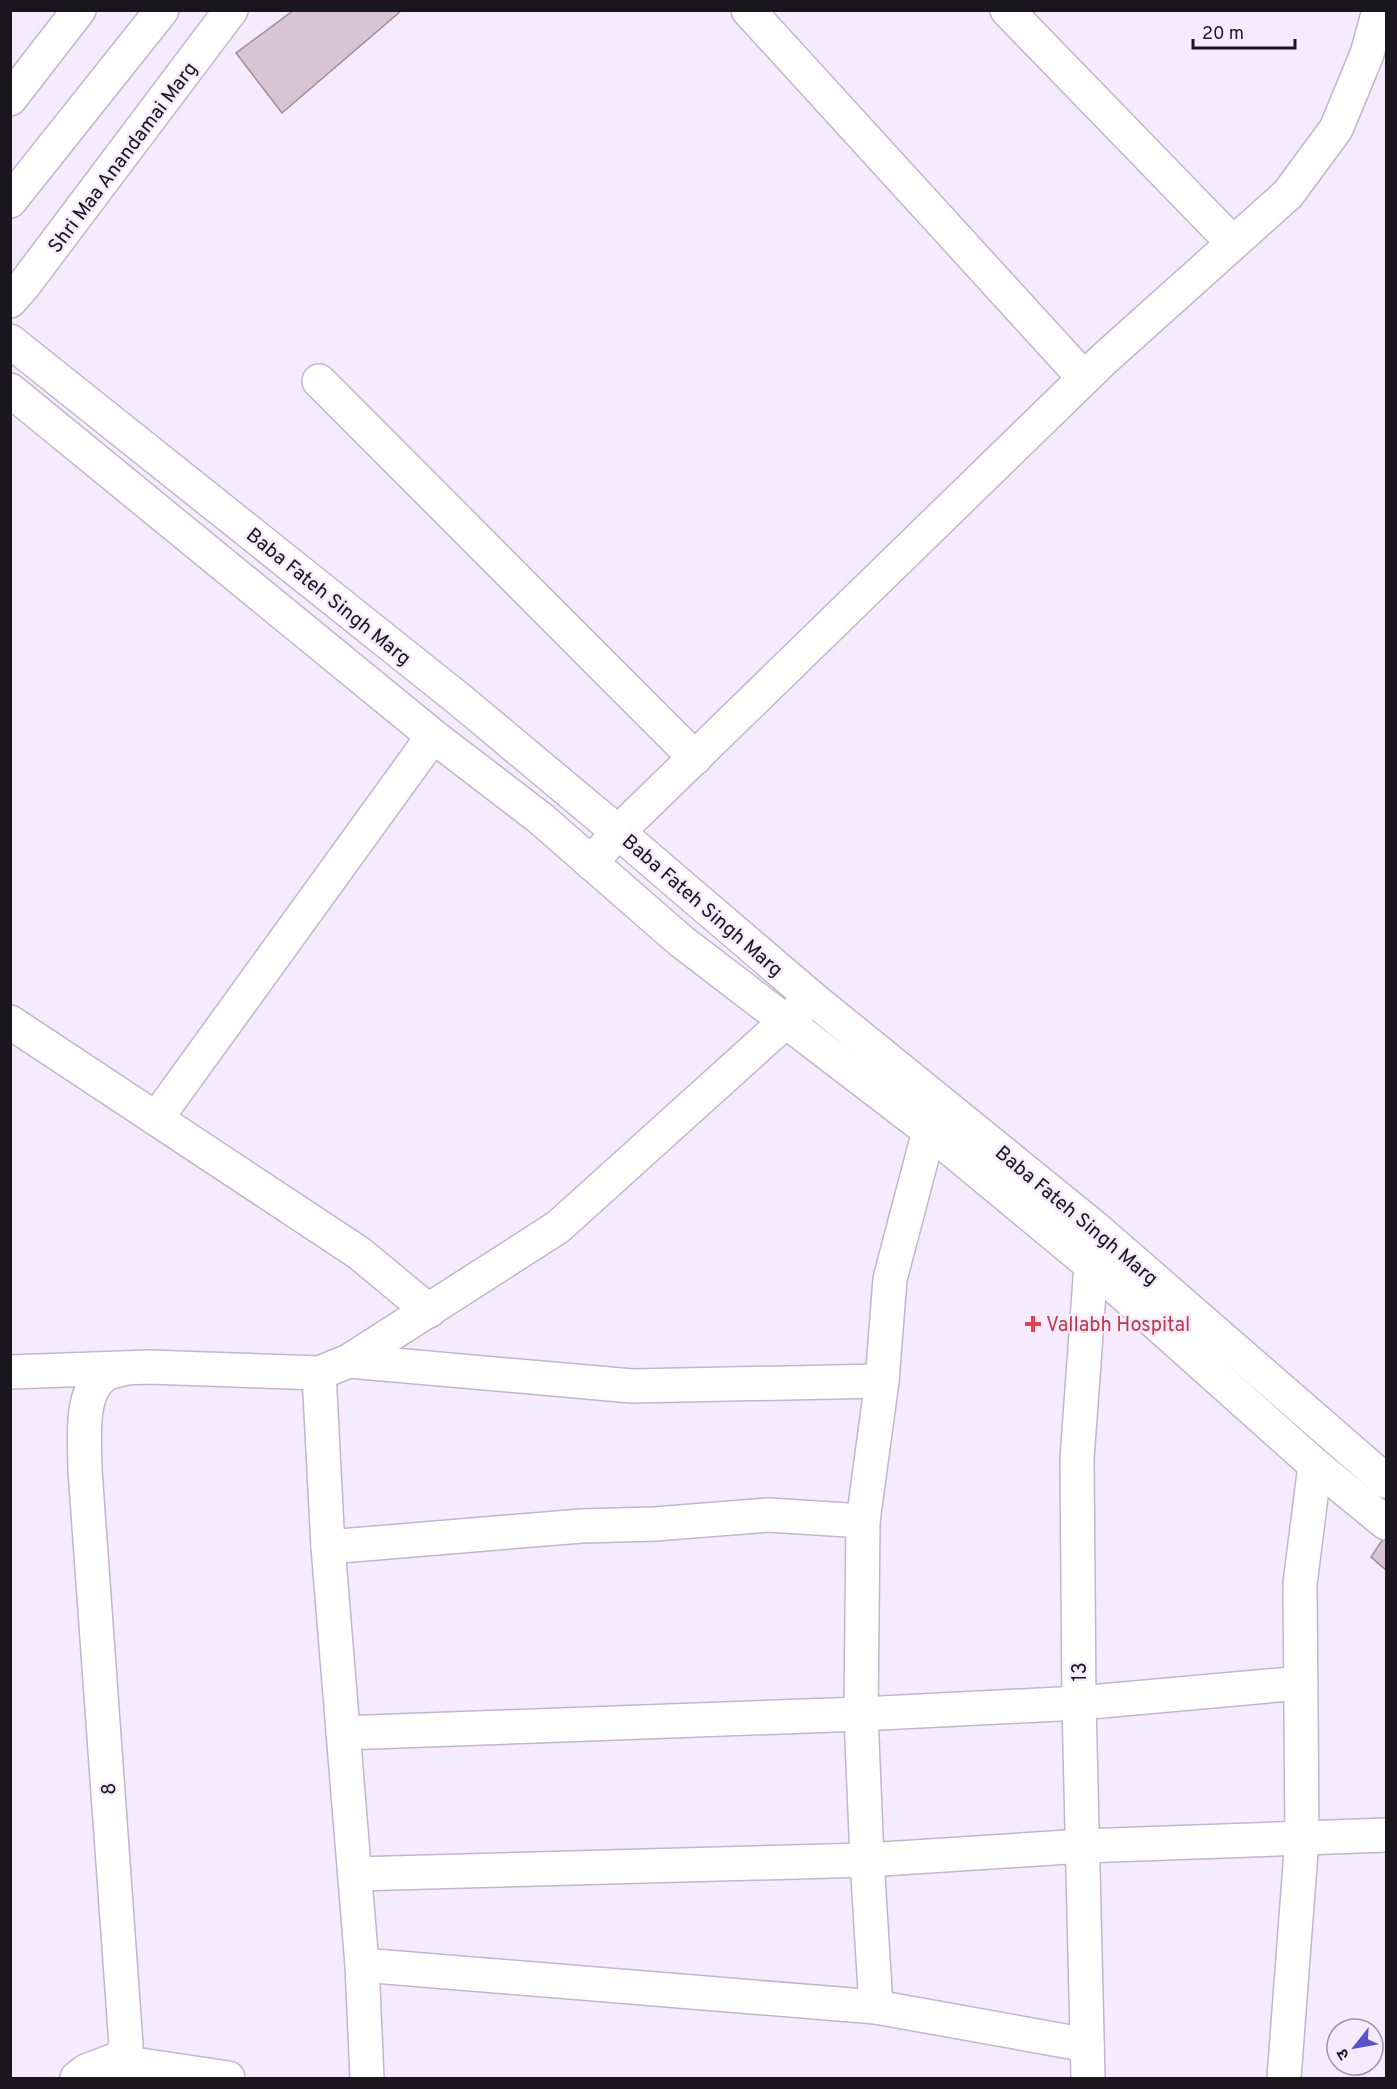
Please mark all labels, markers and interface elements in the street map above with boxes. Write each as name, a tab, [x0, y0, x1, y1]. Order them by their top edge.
scale bar	[1193, 12, 1295, 50]
text: 20 m	[1202, 23, 1244, 46]
street label: Shri Maa Anandamai Marg	[43, 57, 204, 259]
street label: Baba Fateh Singh Marg	[240, 523, 416, 672]
street label: Baba Fateh Singh Marg	[616, 829, 788, 984]
street label: Baba Fateh Singh Marg	[989, 1141, 1163, 1292]
place label: Vallabh Hospital	[1046, 1313, 1190, 1339]
marker: Vallabh Hospital	[1024, 1315, 1042, 1333]
street label: 13	[1068, 1662, 1094, 1682]
street label: 8	[97, 1782, 123, 1796]
north arrow	[1325, 2017, 1385, 2077]
text: उ	[1333, 2044, 1355, 2063]

